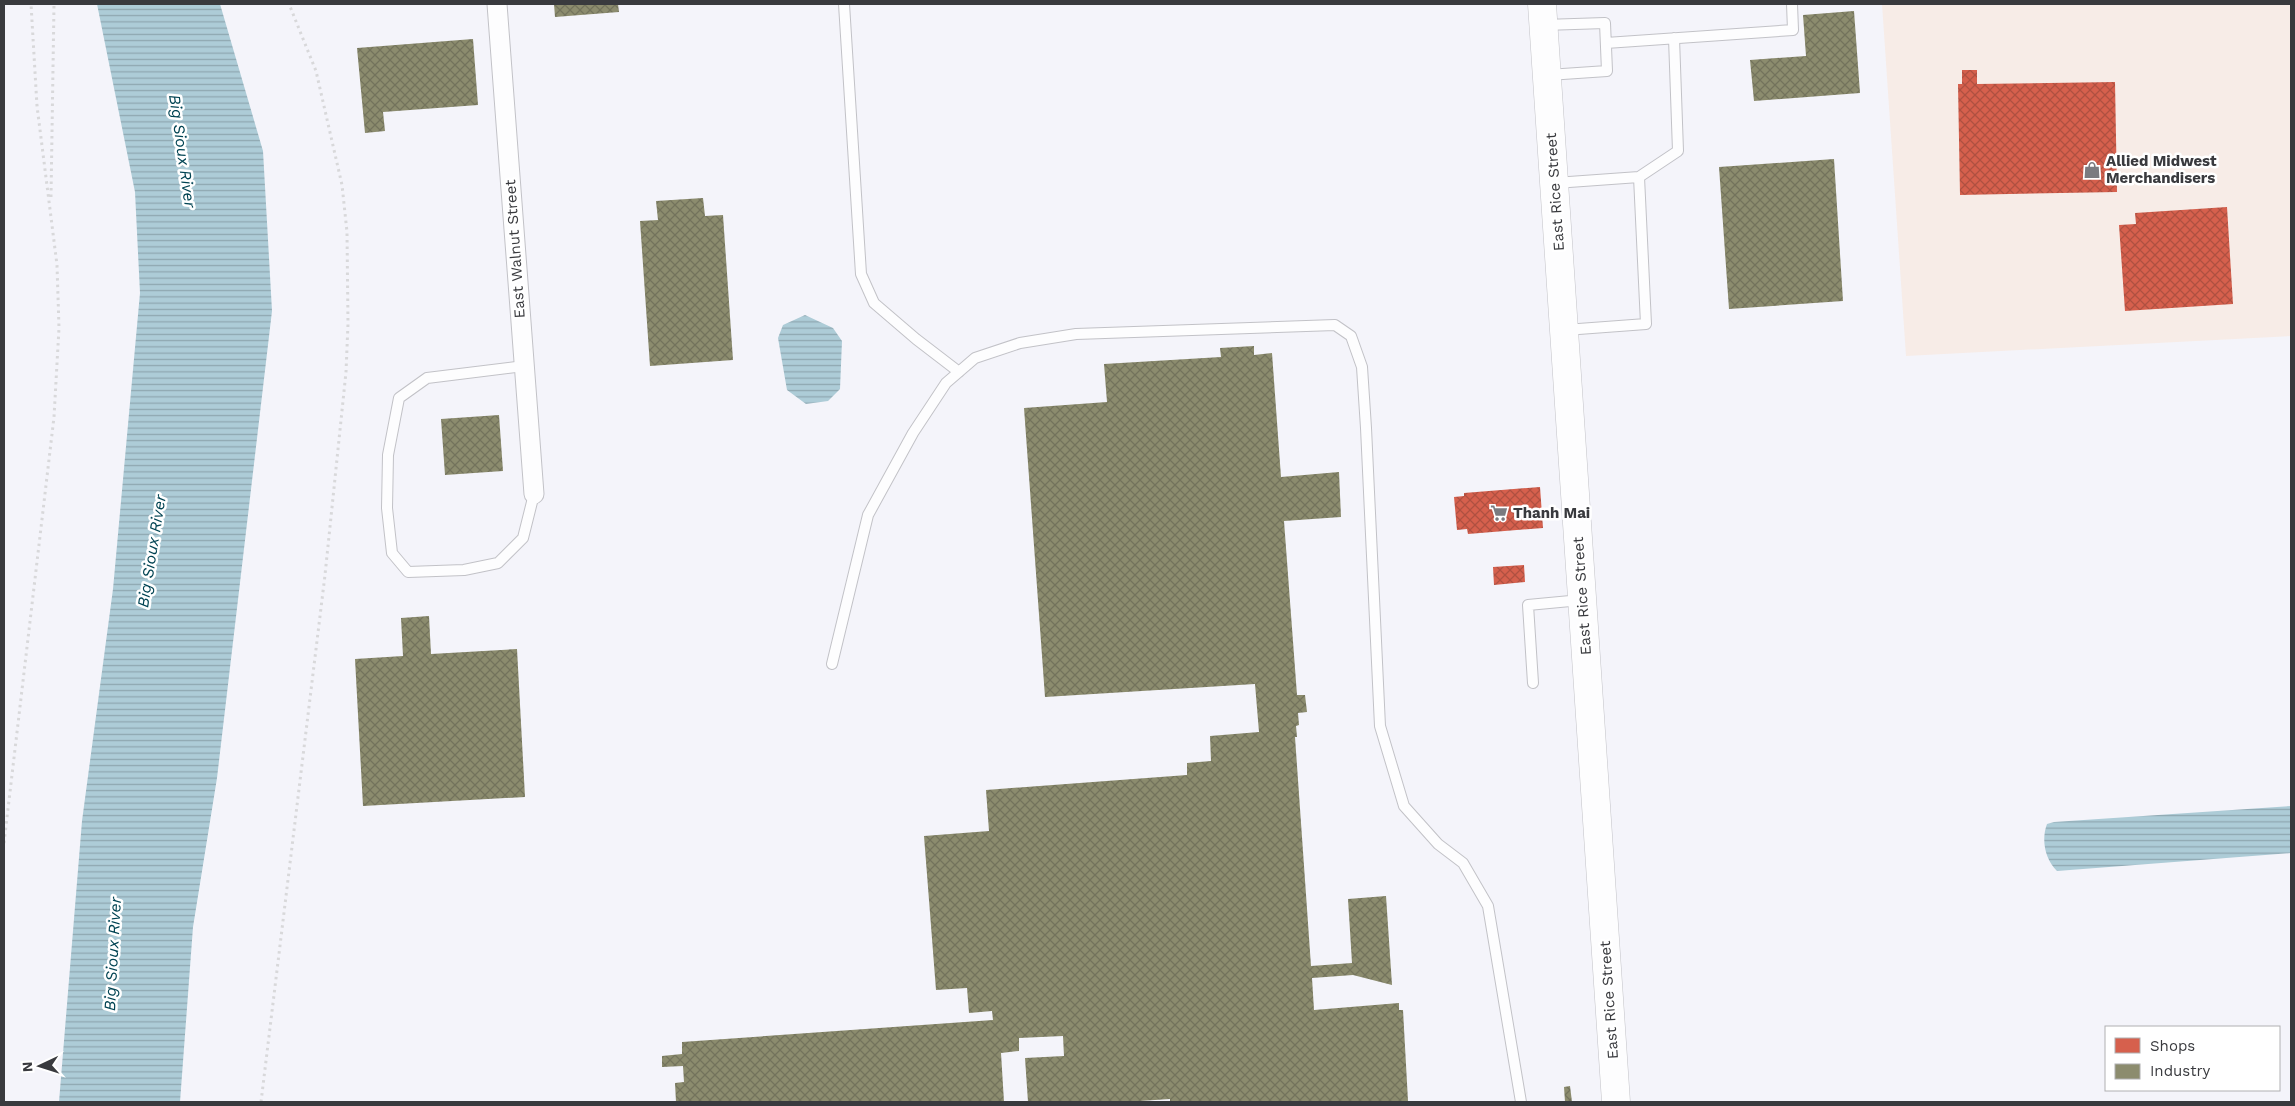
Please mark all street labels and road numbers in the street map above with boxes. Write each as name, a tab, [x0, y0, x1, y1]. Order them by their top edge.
street label: East Rice Street	[1542, 132, 1568, 252]
street label: East Walnut Street	[501, 178, 529, 319]
street label: East Rice Street	[1569, 536, 1595, 656]
street label: East Rice Street	[1596, 940, 1622, 1060]

